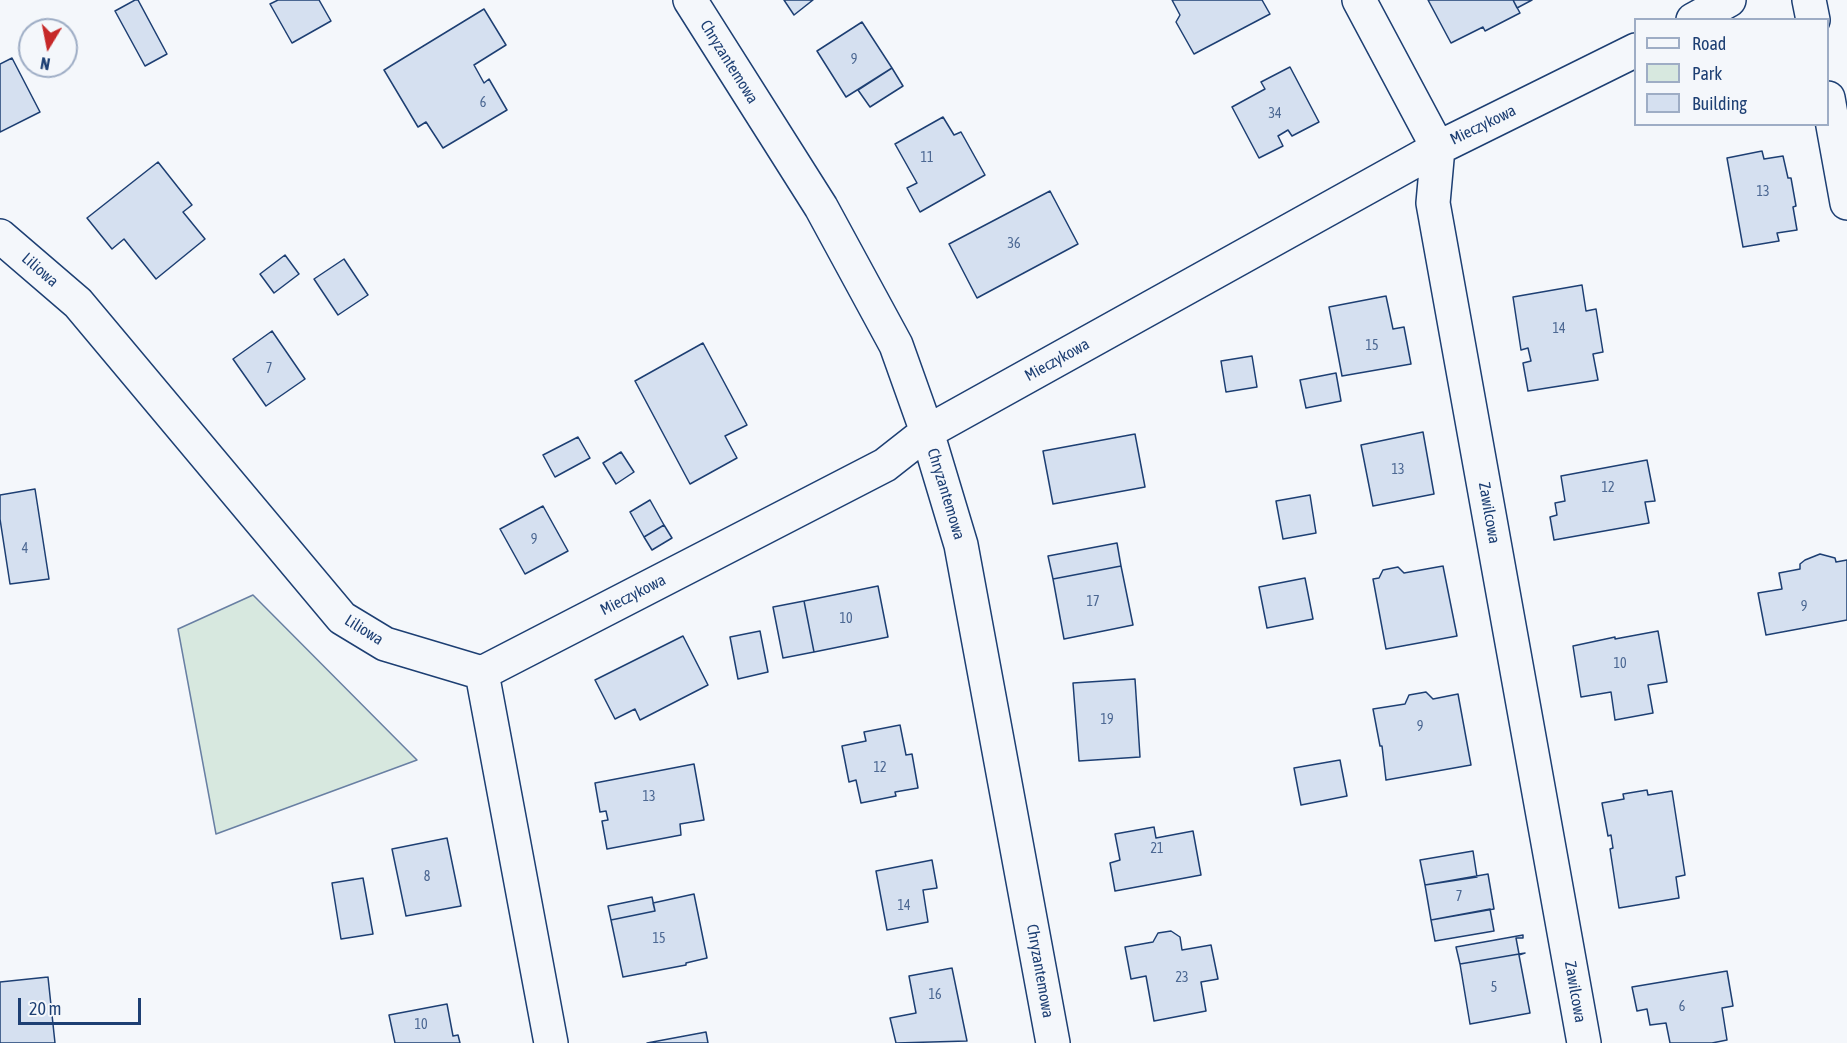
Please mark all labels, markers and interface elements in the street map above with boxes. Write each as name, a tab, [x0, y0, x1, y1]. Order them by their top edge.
street label: Chryzantemowa	[696, 17, 762, 107]
north arrow	[18, 18, 78, 78]
legend	[1634, 18, 1829, 126]
text: Road	[1692, 33, 1726, 54]
house number: 9	[851, 52, 857, 68]
text: N	[39, 54, 51, 73]
text: Park	[1692, 63, 1722, 84]
text: Building	[1692, 93, 1747, 114]
house number: 6	[480, 95, 486, 111]
street label: Mieczykowa	[1447, 101, 1519, 149]
house number: 34	[1268, 106, 1282, 122]
house number: 11	[920, 150, 934, 166]
house number: 13	[1756, 184, 1770, 200]
house number: 36	[1007, 236, 1021, 252]
street label: Liliowa	[18, 249, 62, 291]
house number: 14	[1552, 321, 1566, 337]
street label: Mieczykowa	[1021, 334, 1093, 386]
house number: 15	[1365, 338, 1379, 354]
house number: 7	[266, 361, 272, 377]
street label: Chryzantemowa	[923, 446, 969, 542]
house number: 13	[1391, 462, 1405, 478]
house number: 12	[1601, 480, 1615, 496]
street label: Zawilcowa	[1474, 481, 1504, 545]
house number: 9	[531, 532, 537, 548]
house number: 4	[22, 541, 28, 557]
street label: Mieczykowa	[597, 570, 669, 620]
house number: 17	[1086, 594, 1100, 610]
house number: 9	[1801, 599, 1807, 615]
street label: Liliowa	[341, 611, 387, 649]
house number: 10	[839, 611, 853, 627]
house number: 10	[1613, 656, 1627, 672]
house number: 19	[1100, 712, 1114, 728]
house number: 9	[1417, 719, 1423, 735]
house number: 12	[873, 760, 887, 776]
house number: 13	[642, 789, 656, 805]
house number: 21	[1150, 841, 1164, 857]
house number: 8	[424, 869, 430, 885]
house number: 7	[1456, 889, 1462, 905]
house number: 14	[897, 898, 911, 914]
street label: Chryzantemowa	[1022, 923, 1058, 1019]
house number: 15	[652, 931, 666, 947]
street label: Zawilcowa	[1560, 960, 1590, 1024]
house number: 23	[1175, 970, 1189, 986]
house number: 5	[1491, 980, 1497, 996]
scale bar	[21, 986, 144, 1024]
house number: 16	[928, 987, 942, 1003]
text: 20 m	[29, 998, 61, 1019]
house number: 6	[1679, 999, 1685, 1015]
house number: 10	[414, 1017, 428, 1033]

